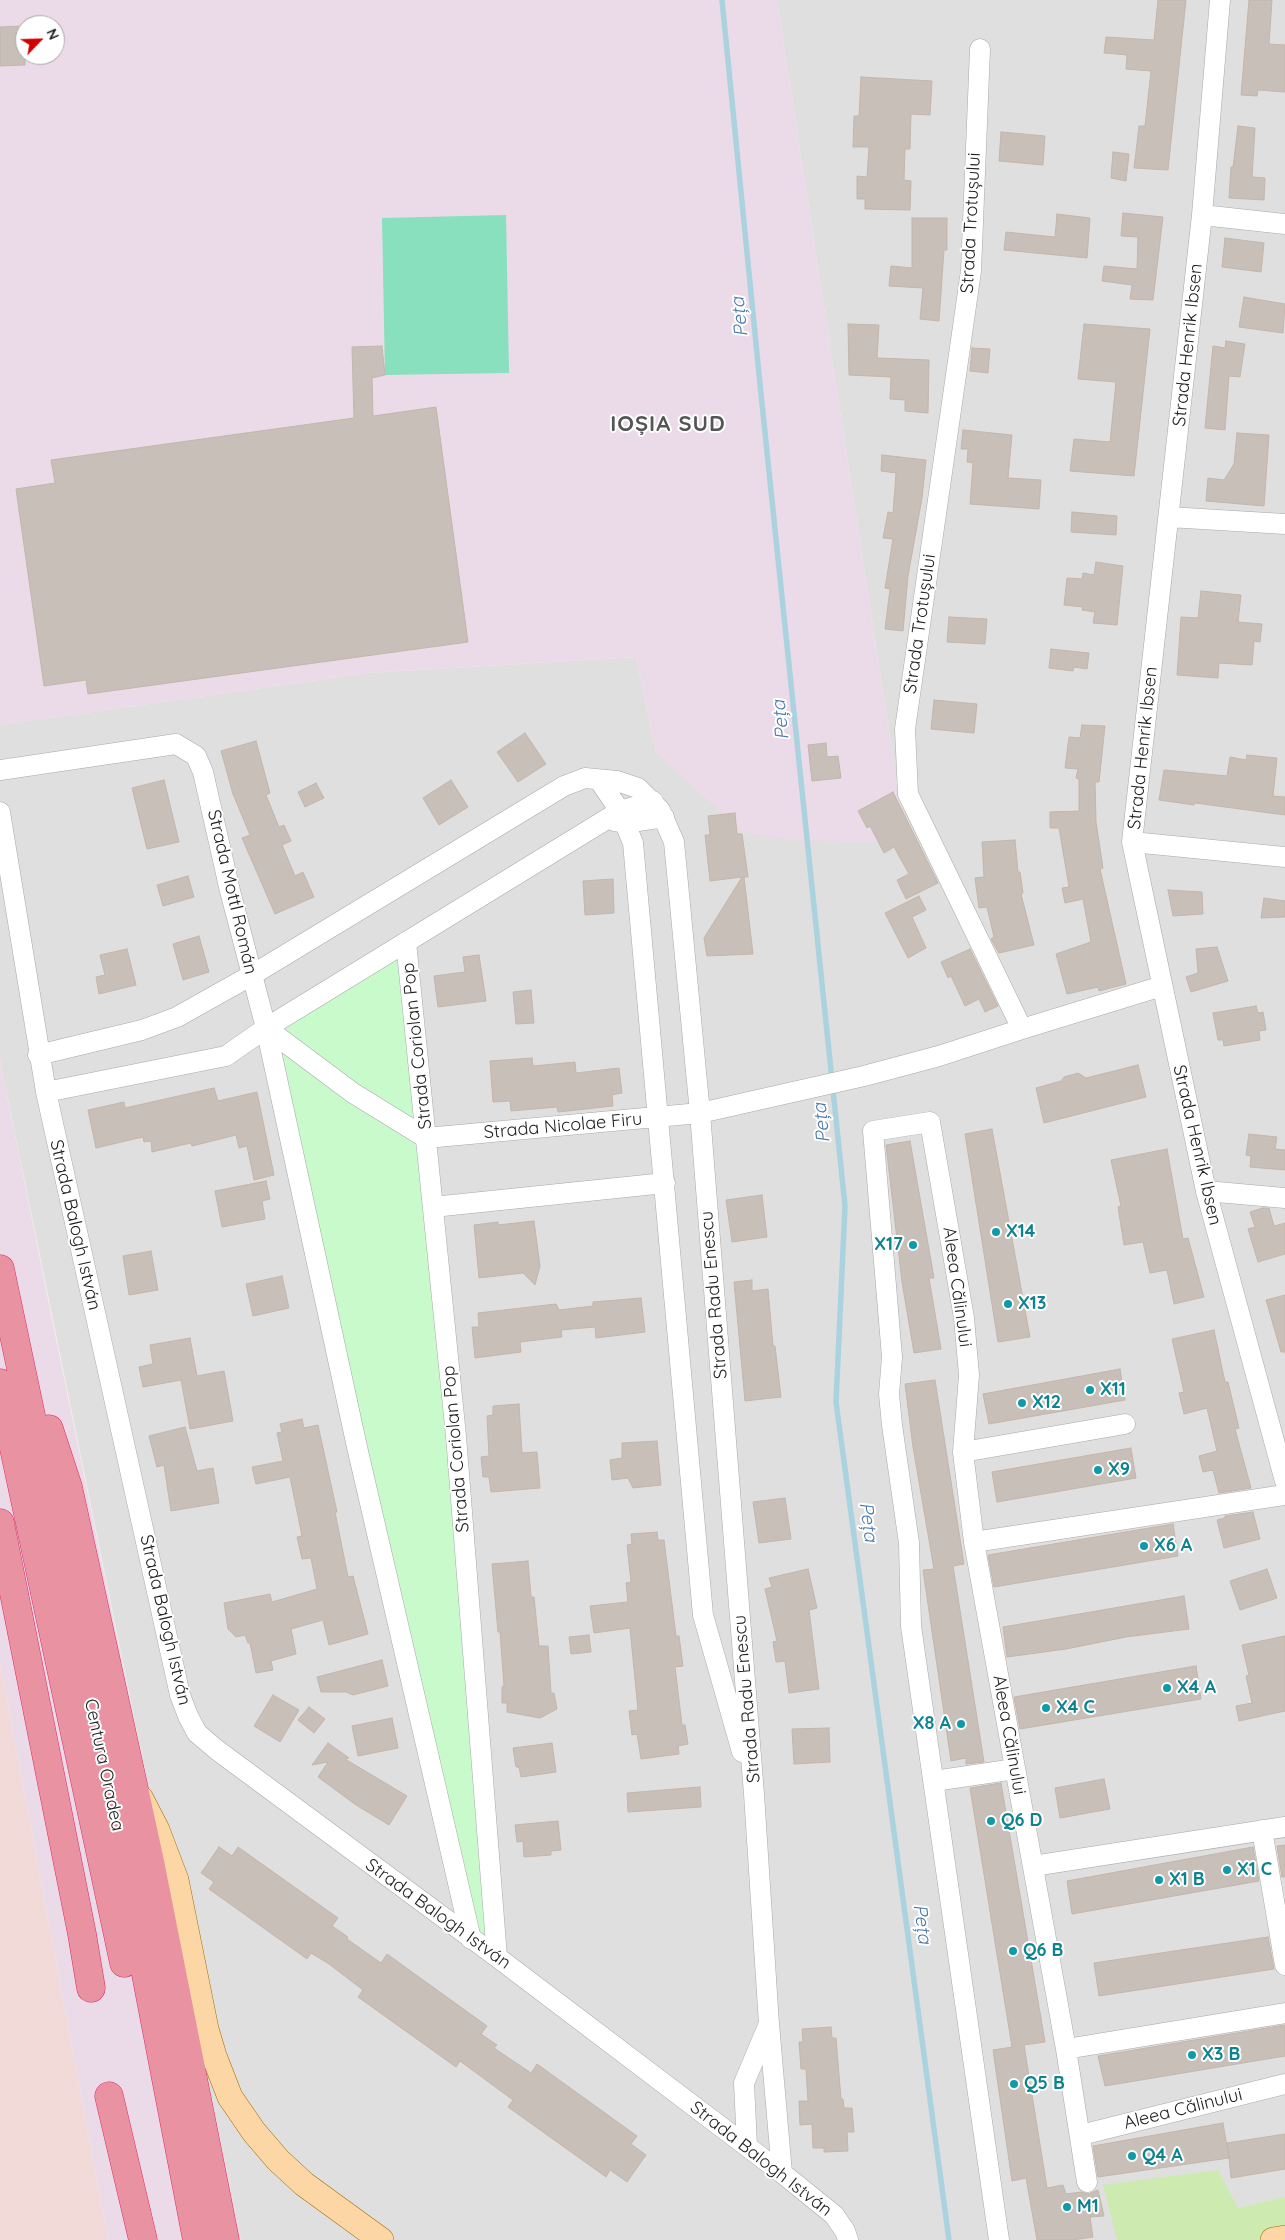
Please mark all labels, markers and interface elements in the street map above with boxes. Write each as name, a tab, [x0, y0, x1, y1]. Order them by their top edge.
north arrow	[15, 15, 65, 65]
text: N	[42, 26, 63, 43]
street label: Strada Trotușului	[957, 152, 985, 294]
street label: Strada Henrik Ibsen	[1169, 262, 1207, 428]
water label: Peța	[727, 296, 753, 338]
district label: IOȘIA SUD	[609, 411, 727, 437]
street label: Strada Trotușului	[899, 553, 941, 695]
street label: Strada Henrik Ibsen	[1124, 665, 1162, 831]
water label: Peța	[768, 699, 794, 741]
street label: Strada Mottl Román	[203, 808, 261, 976]
street label: Strada Coriolan Pop	[398, 962, 436, 1130]
street label: Strada Henrik Ibsen	[1168, 1063, 1226, 1227]
water label: Peța	[809, 1102, 835, 1144]
street label: Strada Nicolae Firu	[483, 1108, 643, 1144]
street label: Strada Balogh István	[45, 1138, 105, 1312]
street label: Strada Radu Enescu	[696, 1210, 732, 1380]
place label: X14	[1006, 1221, 1035, 1243]
street label: Aleea Călinului	[938, 1225, 976, 1349]
marker: X14	[990, 1226, 1002, 1238]
place label: X17	[874, 1234, 903, 1256]
marker: X17	[907, 1239, 919, 1251]
place label: X13	[1018, 1293, 1046, 1315]
marker: X13	[1002, 1298, 1014, 1310]
street label: Strada Coriolan Pop	[438, 1365, 474, 1533]
place label: X11	[1100, 1379, 1126, 1401]
marker: X11	[1084, 1384, 1096, 1396]
place label: X12	[1032, 1392, 1061, 1414]
marker: X12	[1016, 1397, 1028, 1409]
place label: X9	[1108, 1459, 1130, 1481]
marker: X9	[1092, 1464, 1104, 1476]
water label: Peța	[854, 1501, 882, 1543]
street label: Strada Balogh István	[135, 1533, 195, 1707]
place label: X6 A	[1154, 1535, 1192, 1557]
marker: X6 A	[1138, 1540, 1150, 1552]
street label: Strada Radu Enescu	[729, 1614, 765, 1784]
street label: Aleea Călinului	[988, 1673, 1030, 1797]
place label: X4 A	[1177, 1677, 1216, 1699]
marker: X4 A	[1161, 1682, 1173, 1694]
street label: Centura Oradea	[79, 1697, 129, 1833]
place label: X4 C	[1056, 1697, 1095, 1719]
marker: X4 C	[1040, 1702, 1052, 1714]
place label: X8 A	[913, 1713, 951, 1735]
marker: X8 A	[955, 1718, 967, 1730]
place label: Q6 D	[1001, 1810, 1042, 1832]
marker: Q6 D	[985, 1815, 997, 1827]
street label: Strada Balogh István	[361, 1854, 515, 1974]
place label: X1 C	[1237, 1859, 1272, 1881]
marker: X1 C	[1221, 1864, 1233, 1876]
place label: X1 B	[1169, 1869, 1205, 1891]
marker: X1 B	[1153, 1874, 1165, 1886]
water label: Peța	[908, 1903, 936, 1945]
place label: Q6 B	[1023, 1940, 1063, 1962]
marker: Q6 B	[1007, 1945, 1019, 1957]
place label: X3 B	[1202, 2044, 1240, 2066]
marker: X3 B	[1186, 2049, 1198, 2061]
place label: Q5 B	[1024, 2073, 1065, 2095]
marker: Q5 B	[1008, 2078, 1020, 2090]
street label: Aleea Călinului	[1122, 2084, 1244, 2134]
street label: Strada Balogh István	[686, 2097, 836, 2221]
place label: Q4 A	[1142, 2145, 1183, 2167]
marker: Q4 A	[1126, 2150, 1138, 2162]
place label: M1	[1077, 2196, 1099, 2218]
marker: M1	[1061, 2201, 1073, 2213]

